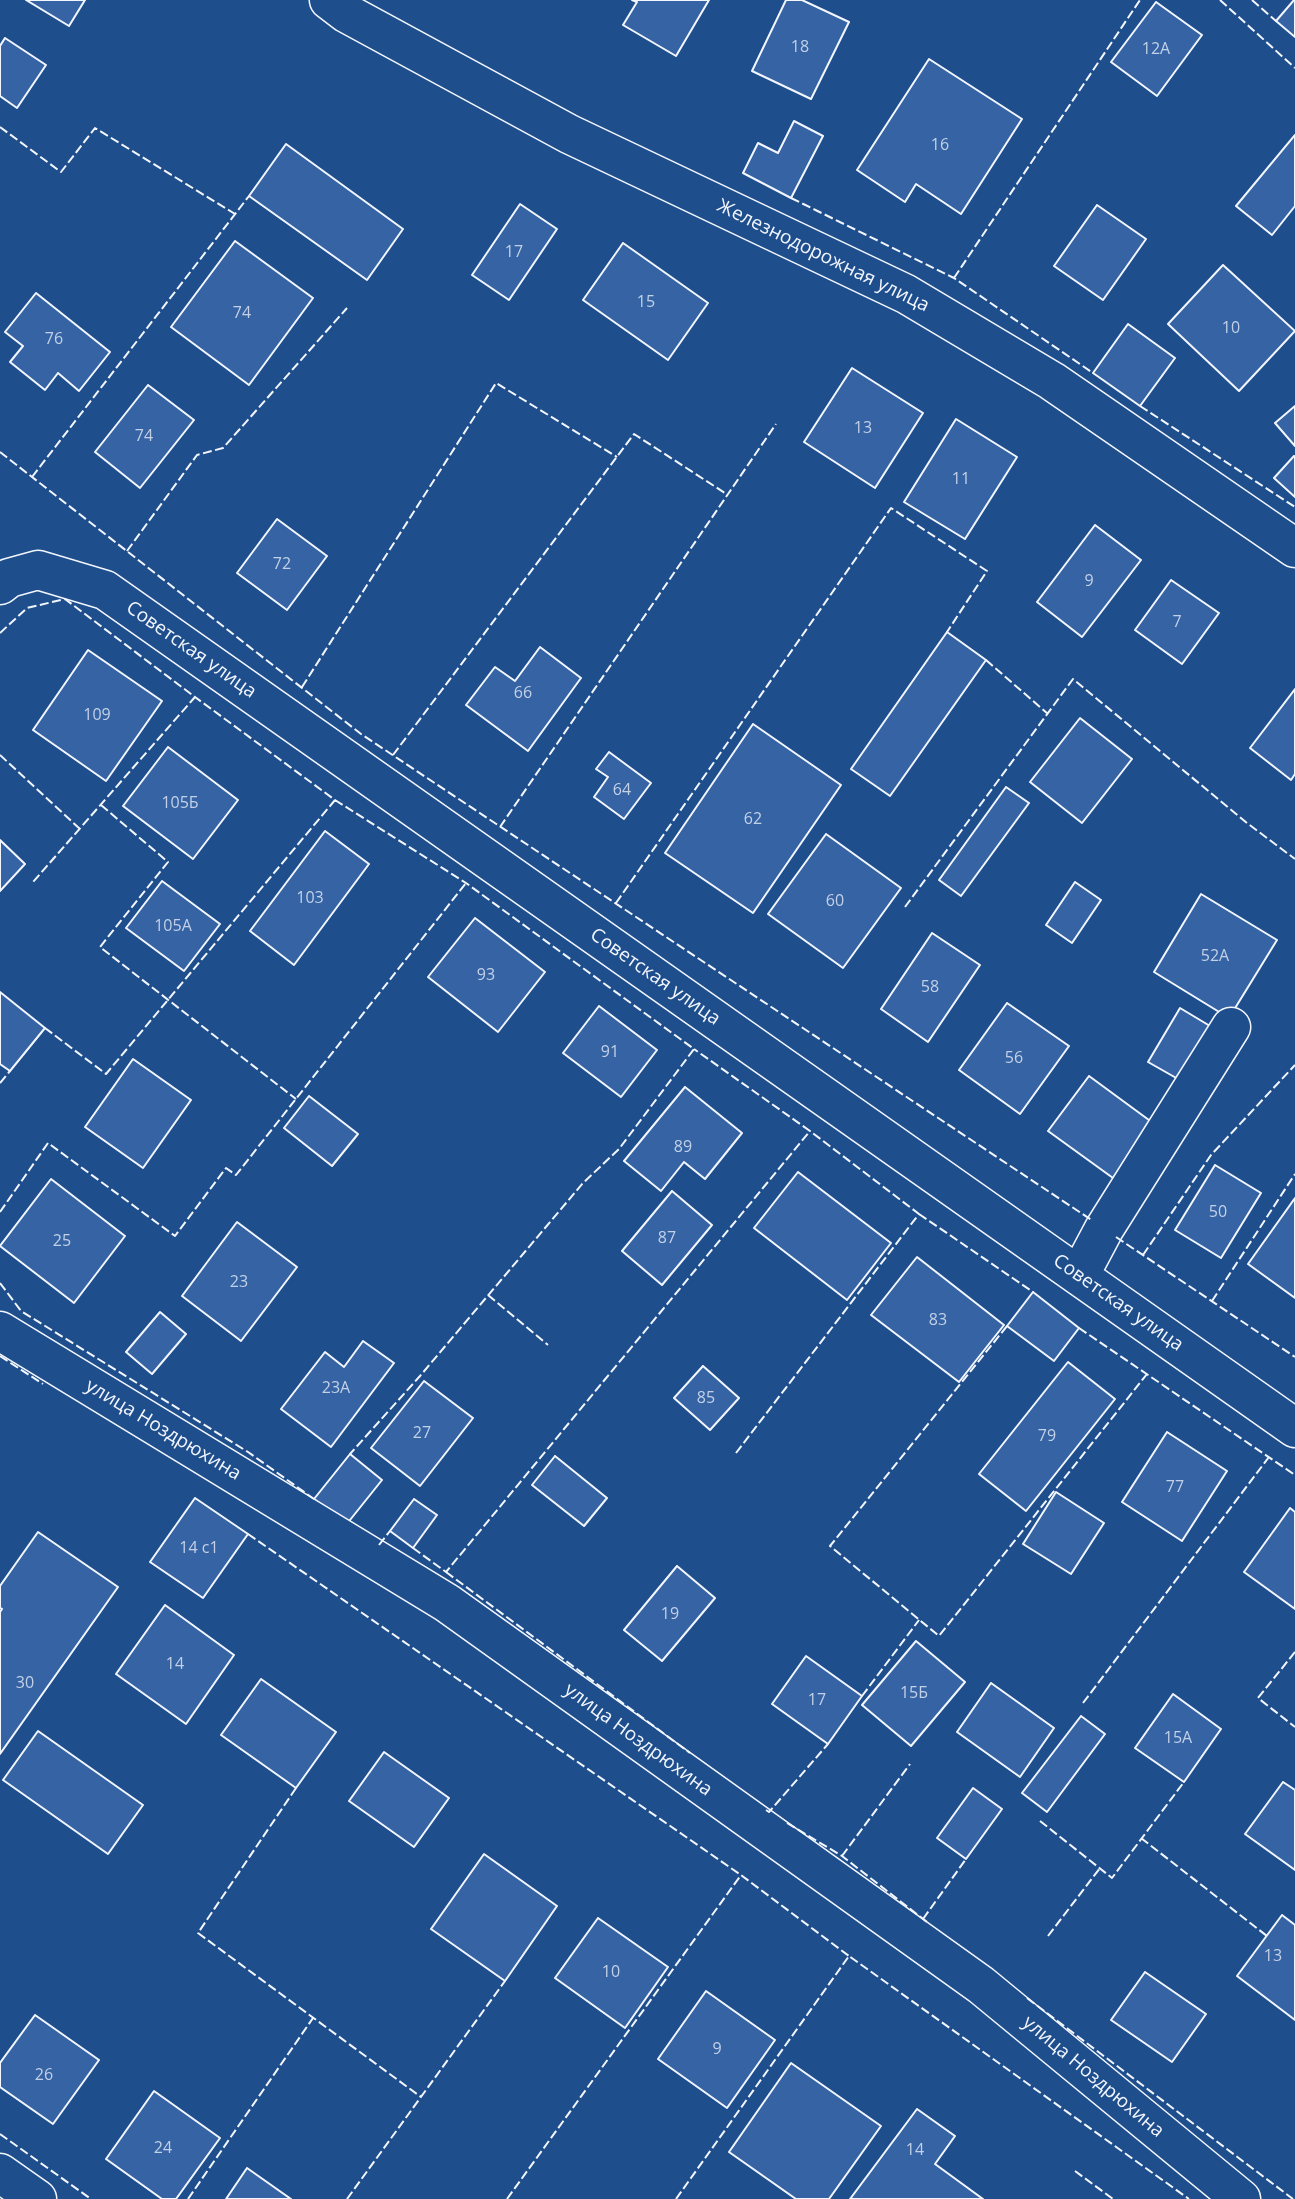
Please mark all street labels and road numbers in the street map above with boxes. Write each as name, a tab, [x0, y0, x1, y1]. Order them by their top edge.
street label: Железнодорожная улица	[713, 195, 933, 317]
street label: Советская улица	[121, 597, 261, 703]
street label: Советская улица	[585, 924, 725, 1030]
street label: Советская улица	[1048, 1250, 1188, 1356]
street label: улица Ноздрюхина	[81, 1375, 245, 1485]
street label: улица Ноздрюхина	[560, 1679, 716, 1801]
street label: улица Ноздрюхина	[1018, 2011, 1168, 2143]

